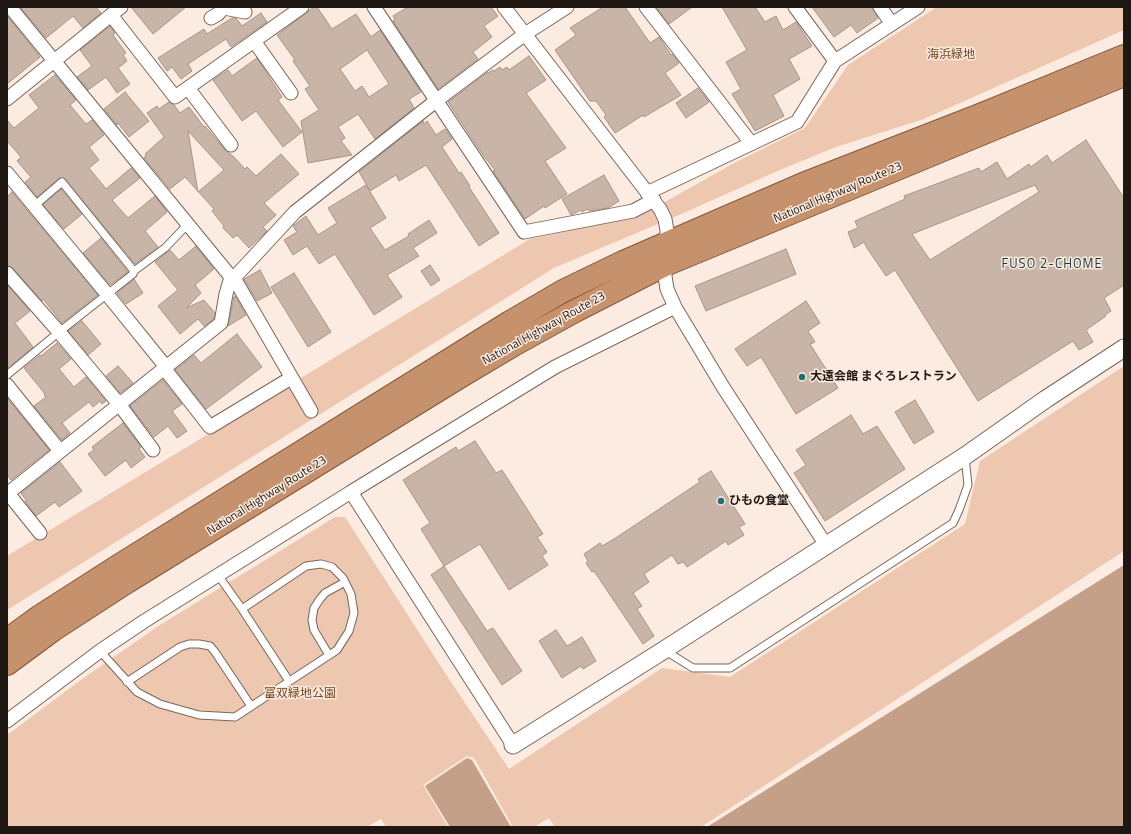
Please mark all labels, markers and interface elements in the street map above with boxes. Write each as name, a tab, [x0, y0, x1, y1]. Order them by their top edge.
park label: 海浜緑地	[927, 48, 975, 62]
street label: National Highway Route 23	[772, 159, 904, 227]
district label: FUSO 2-CHOME	[1001, 257, 1103, 273]
street label: National Highway Route 23	[480, 289, 608, 369]
place label: 大遠会館 まぐろレストラン	[810, 370, 957, 384]
marker: 大遠会館 まぐろレストラン	[797, 372, 807, 382]
street label: National Highway Route 23	[205, 453, 329, 539]
place label: ひもの食堂	[729, 494, 789, 508]
marker: ひもの食堂	[716, 496, 726, 506]
park label: 富双緑地公園	[264, 687, 336, 701]

